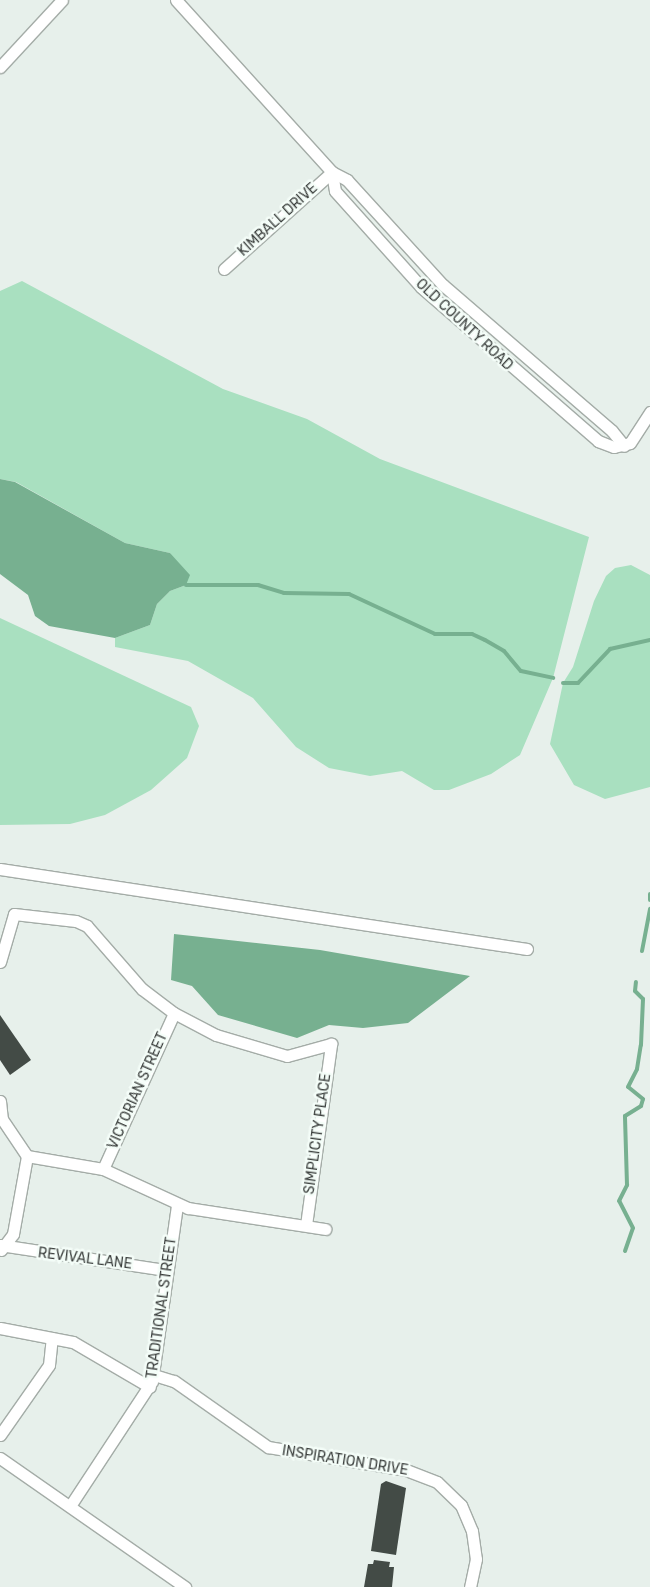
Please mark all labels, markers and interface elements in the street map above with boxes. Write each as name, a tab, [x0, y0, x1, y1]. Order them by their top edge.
street label: KIMBALL DRIVE	[235, 180, 321, 260]
street label: OLD COUNTY ROAD	[412, 276, 516, 374]
street label: VICTORIAN STREET	[105, 1030, 171, 1152]
street label: SIMPLICITY PLACE	[301, 1072, 335, 1196]
street label: TRADITIONAL STREET	[144, 1236, 180, 1380]
street label: REVIVAL LANE	[37, 1245, 133, 1273]
street label: INSPIRATION DRIVE	[281, 1443, 409, 1479]

